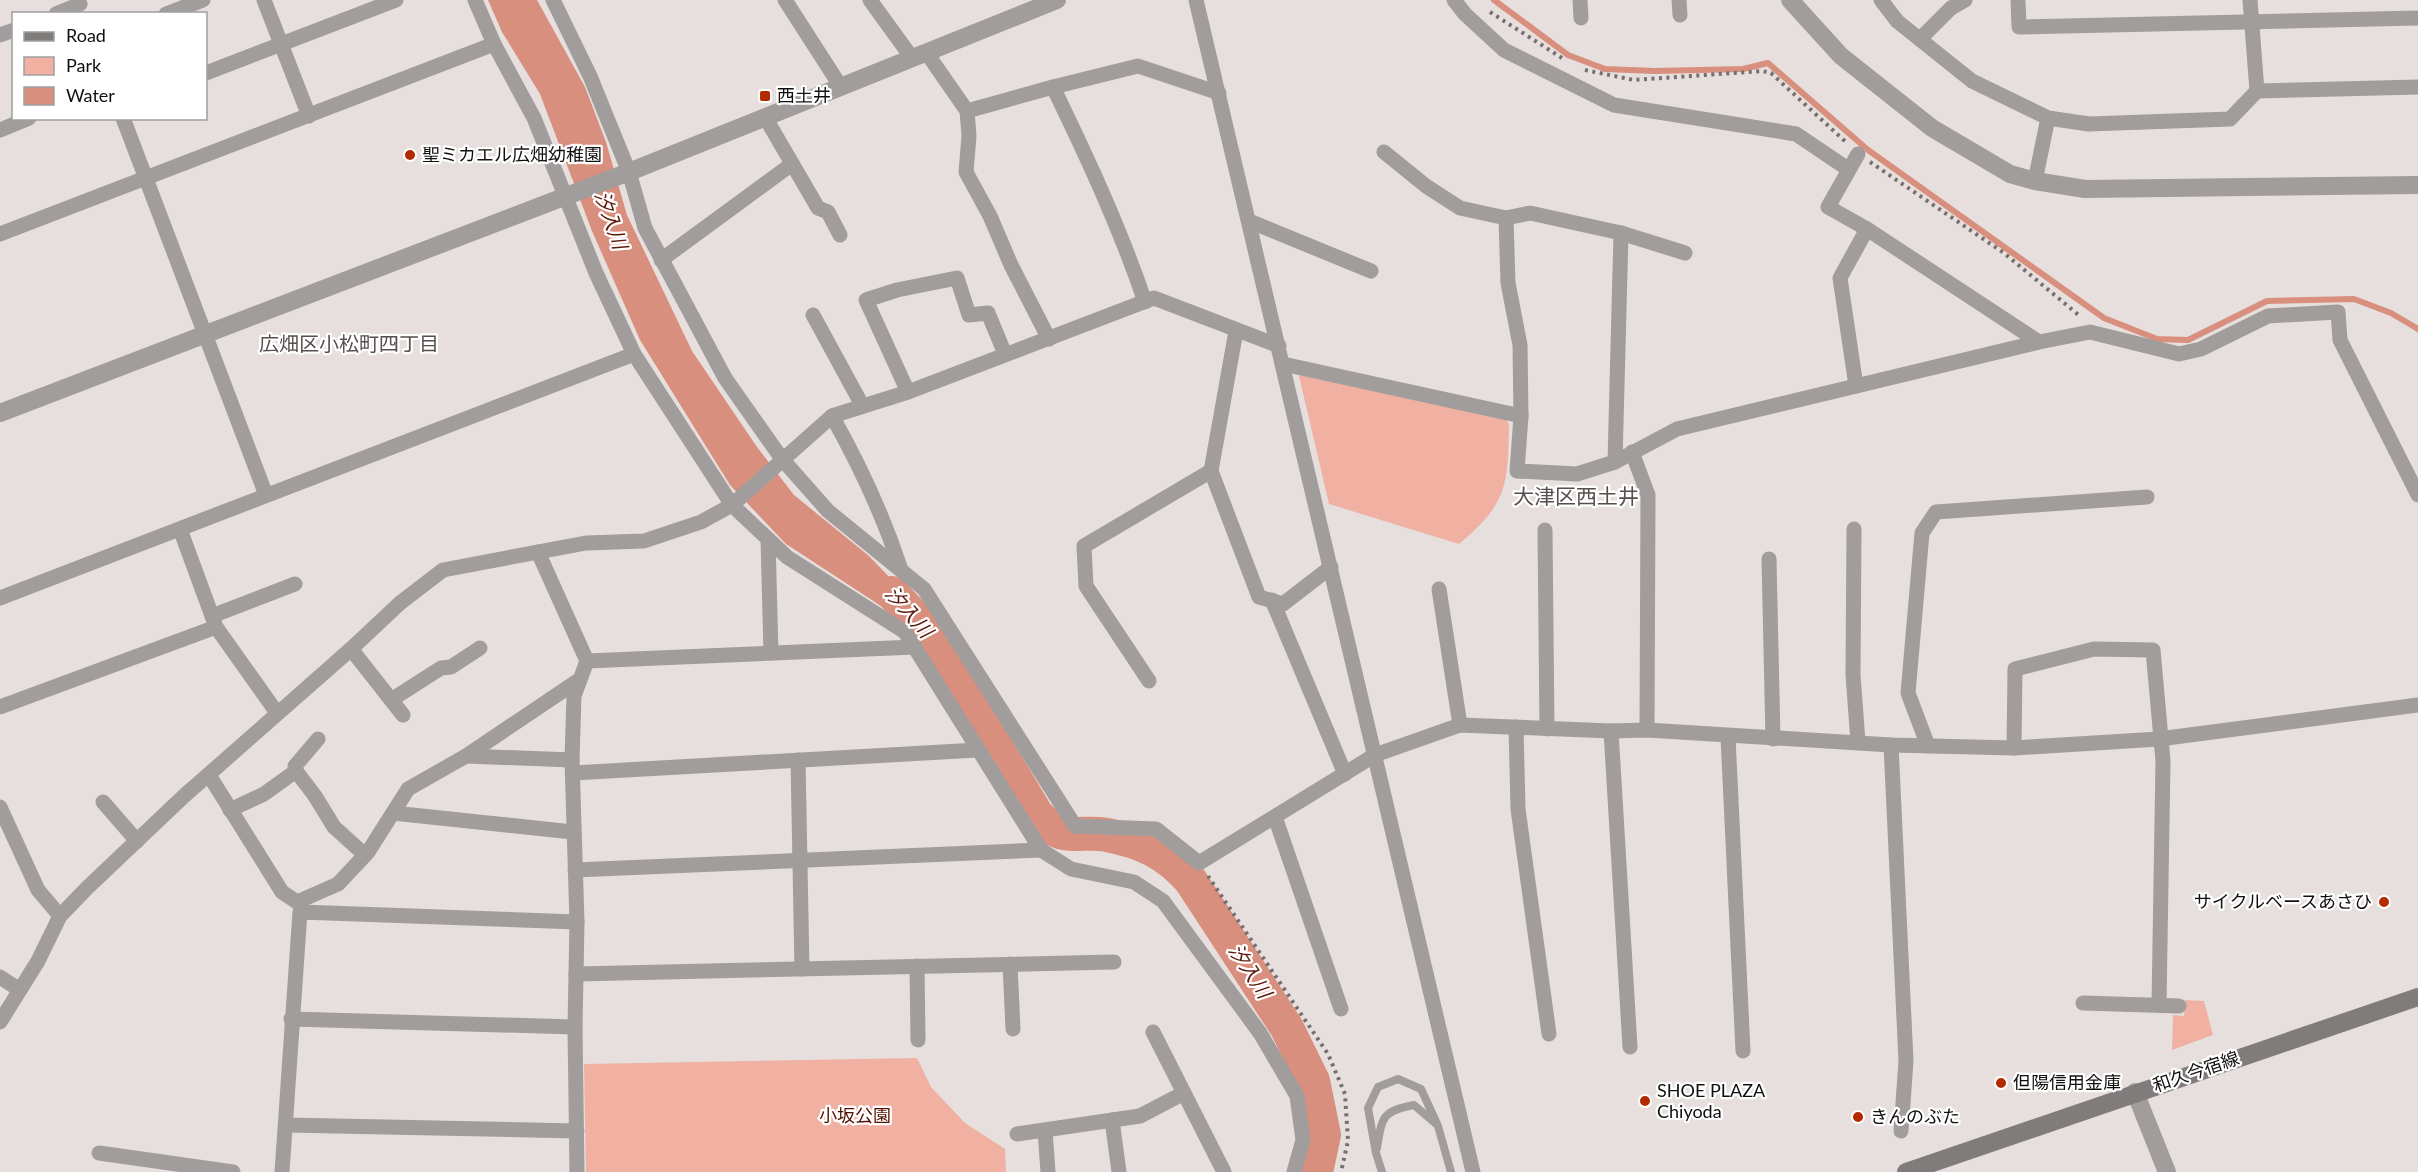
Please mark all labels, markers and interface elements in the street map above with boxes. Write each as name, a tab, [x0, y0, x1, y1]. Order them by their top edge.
legend	[12, 12, 207, 120]
text: Road	[66, 24, 106, 46]
text: Park	[66, 54, 102, 76]
text: Water	[66, 84, 115, 106]
place label: 西土井	[777, 84, 831, 106]
marker: 西土井	[758, 89, 772, 103]
place label: 聖ミカエル広畑幼稚園	[422, 143, 602, 165]
marker: 聖ミカエル広畑幼稚園	[403, 148, 417, 162]
water label: 汐入川	[591, 187, 634, 254]
district label: 広畑区小松町四丁目	[259, 331, 439, 355]
district label: 大津区西土井	[1513, 483, 1639, 508]
water label: 汐入川	[881, 581, 940, 643]
place label: サイクルベースあさひ	[2194, 890, 2372, 912]
marker: サイクルベースあさひ	[2377, 895, 2391, 909]
water label: 汐入川	[1224, 939, 1278, 1004]
street label: 和久今宿線	[2150, 1046, 2242, 1096]
place label: 但陽信用金庫	[2013, 1071, 2121, 1093]
marker: 但陽信用金庫	[1994, 1076, 2008, 1090]
place label: SHOE PLAZA Chiyoda	[1657, 1079, 1766, 1122]
marker: SHOE PLAZA Chiyoda	[1638, 1094, 1652, 1108]
park label: 小坂公園	[819, 1104, 891, 1126]
place label: きんのぶた	[1870, 1105, 1960, 1127]
marker: きんのぶた	[1851, 1110, 1865, 1124]

